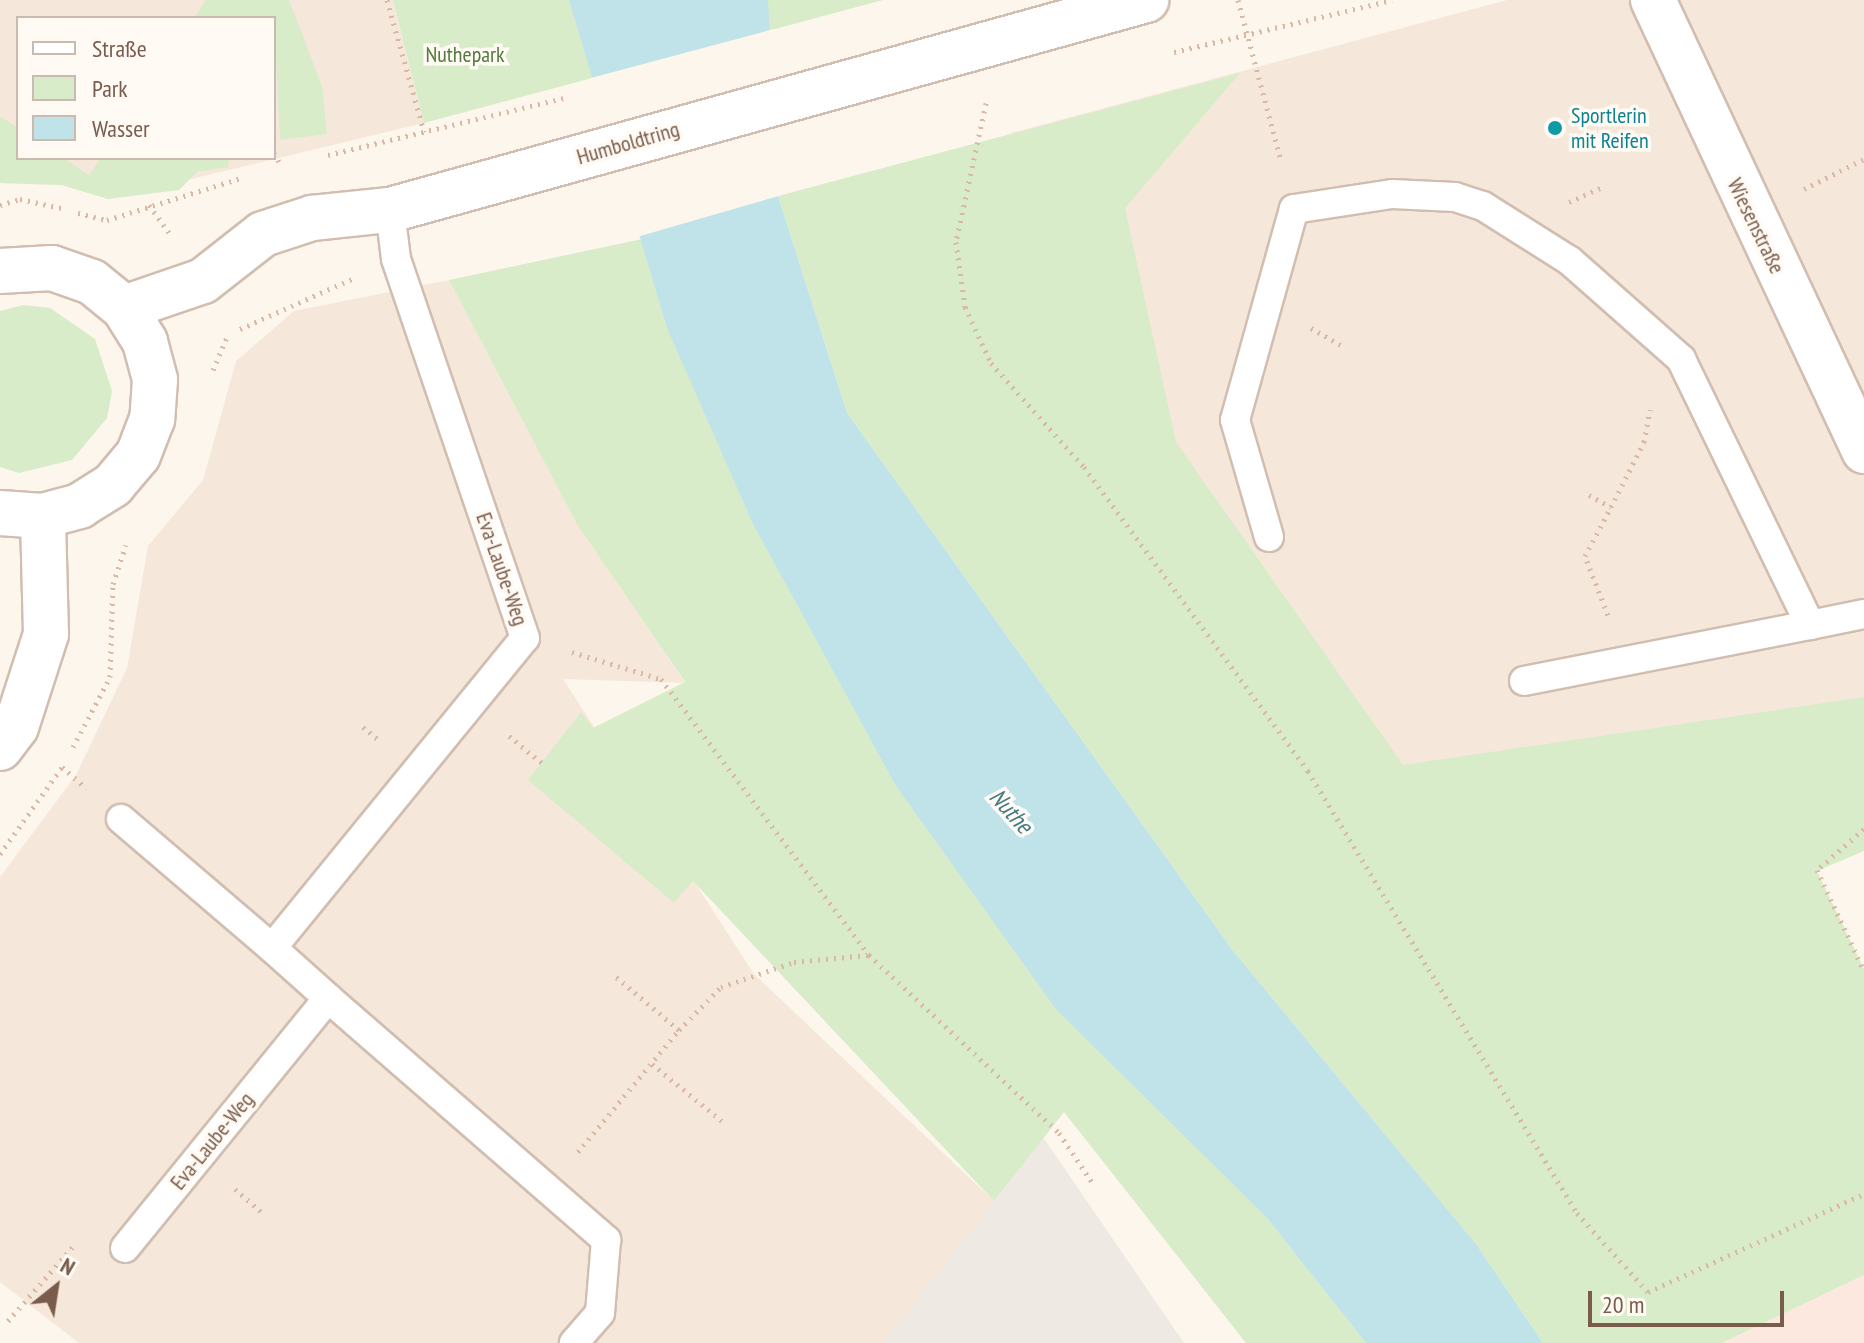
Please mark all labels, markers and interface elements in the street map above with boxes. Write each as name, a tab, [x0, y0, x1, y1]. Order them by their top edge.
legend	[16, 16, 276, 160]
text: Straße	[92, 33, 147, 64]
park label: Nuthepark	[425, 42, 505, 68]
text: Park	[92, 73, 128, 104]
place label: Sportlerin mit Reifen	[1571, 102, 1649, 154]
text: Wasser	[92, 113, 150, 144]
street label: Humboldtring	[574, 116, 682, 170]
marker: Sportlerin mit Reifen	[1546, 119, 1564, 137]
street label: Wiesenstraße	[1722, 174, 1790, 278]
street label: Eva-Laube-Weg	[470, 509, 534, 629]
water label: Nuthe	[983, 783, 1039, 839]
street label: Eva-Laube-Weg	[165, 1087, 259, 1195]
north arrow	[16, 1247, 96, 1327]
text: N	[56, 1251, 80, 1281]
scale bar	[1592, 1275, 1788, 1325]
text: 20 m	[1602, 1289, 1644, 1320]

